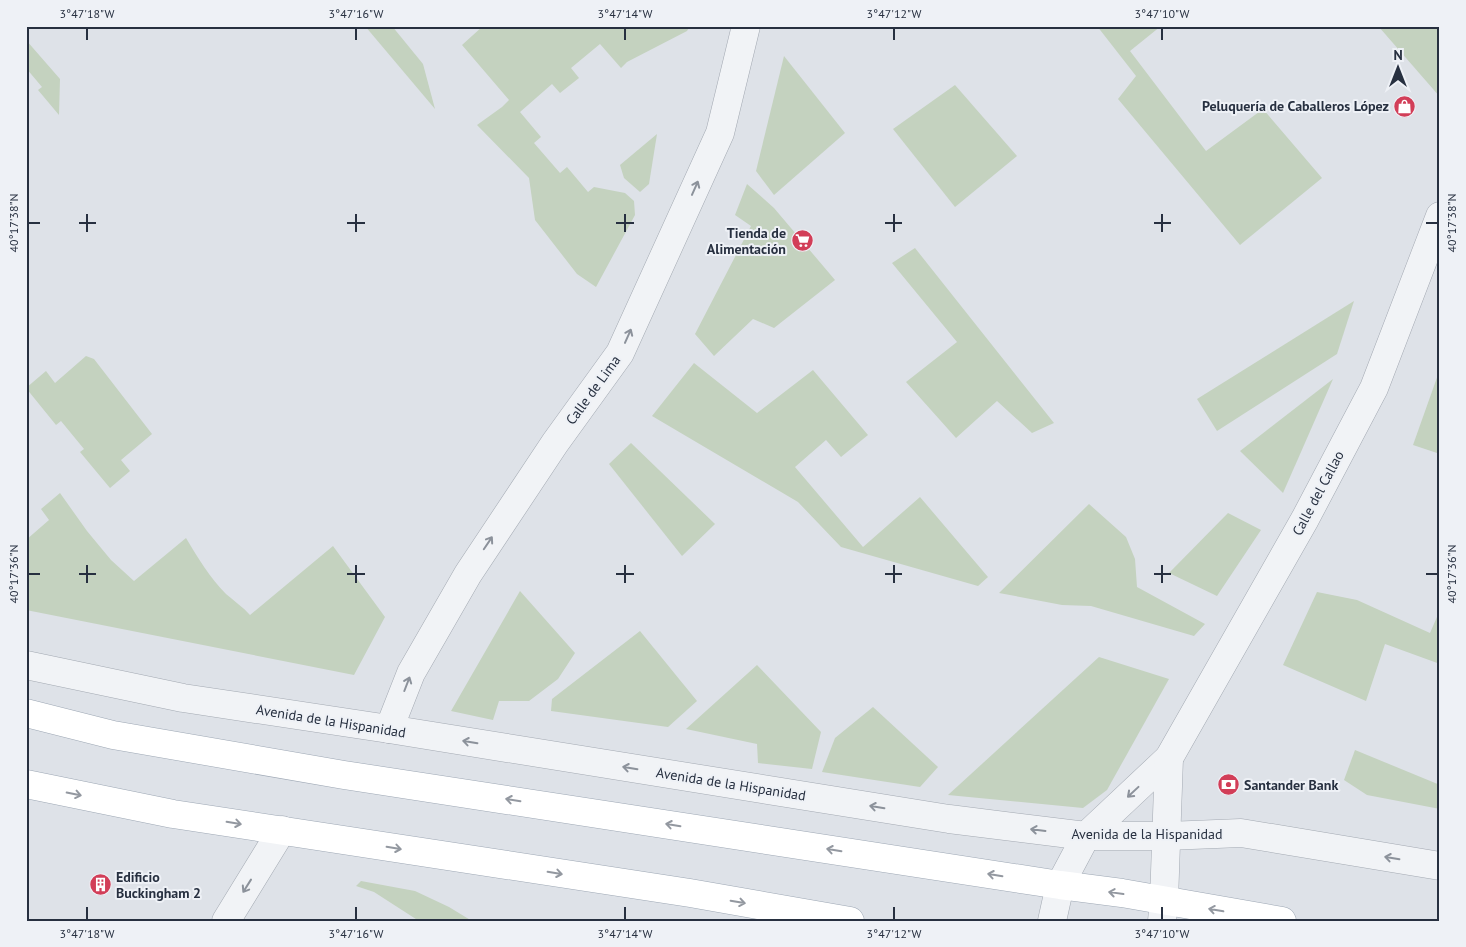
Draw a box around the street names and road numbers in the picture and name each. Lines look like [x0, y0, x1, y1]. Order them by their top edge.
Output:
street label: Calle de Lima [562, 352, 624, 428]
street label: Calle del Callao [1288, 447, 1348, 539]
street label: Avenida de la Hispanidad [255, 700, 407, 742]
street label: Avenida de la Hispanidad [655, 763, 807, 805]
street label: Avenida de la Hispanidad [1071, 825, 1223, 843]

